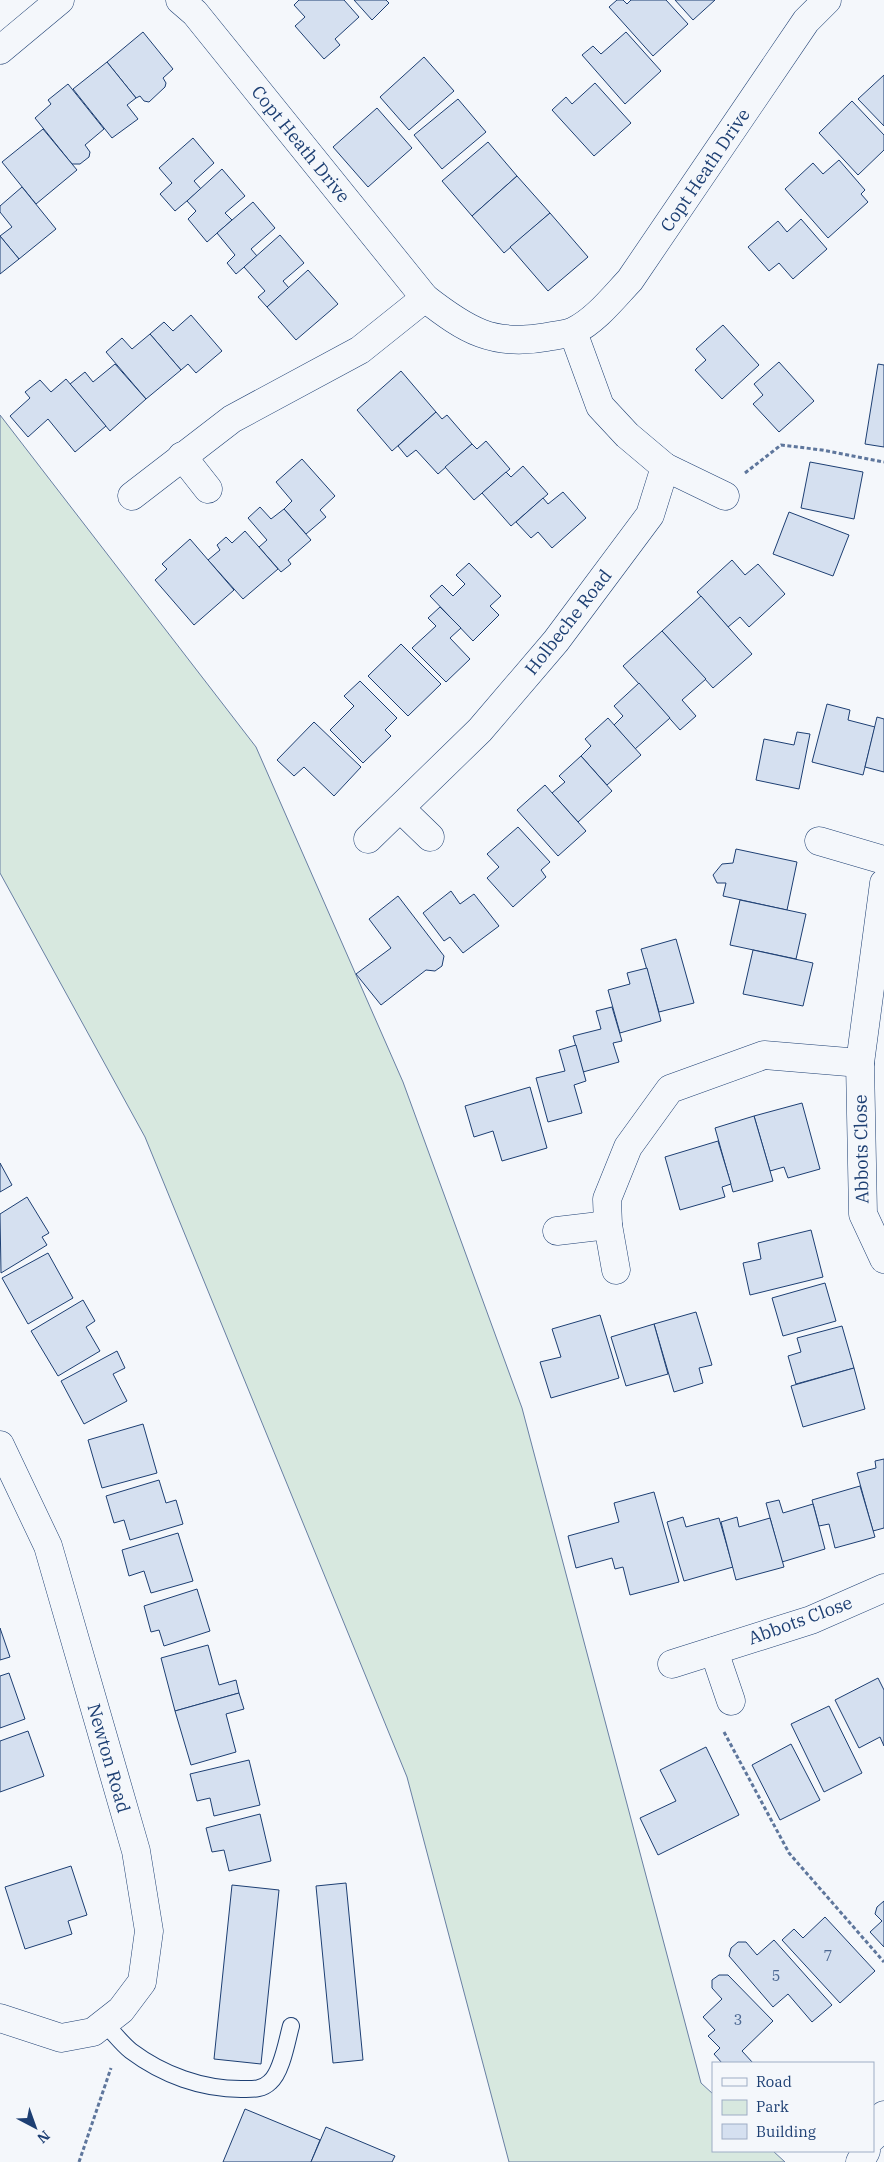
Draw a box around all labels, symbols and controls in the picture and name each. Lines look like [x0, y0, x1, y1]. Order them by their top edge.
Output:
street label: Copt Heath Drive [247, 81, 355, 207]
street label: Copt Heath Drive [655, 104, 755, 236]
street label: Holbeche Road [520, 565, 616, 679]
street label: Abbots Close [849, 1094, 873, 1204]
street label: Abbots Close [745, 1591, 855, 1649]
street label: Newton Road [82, 1701, 136, 1815]
house number: 7 [823, 1946, 833, 1965]
house number: 5 [771, 1966, 781, 1985]
house number: 3 [733, 2010, 743, 2029]
legend [712, 2062, 874, 2152]
text: Road [756, 2072, 792, 2091]
text: Park [756, 2097, 789, 2116]
north arrow [10, 2102, 60, 2152]
text: Building [756, 2122, 816, 2141]
text: N [33, 2126, 54, 2147]

